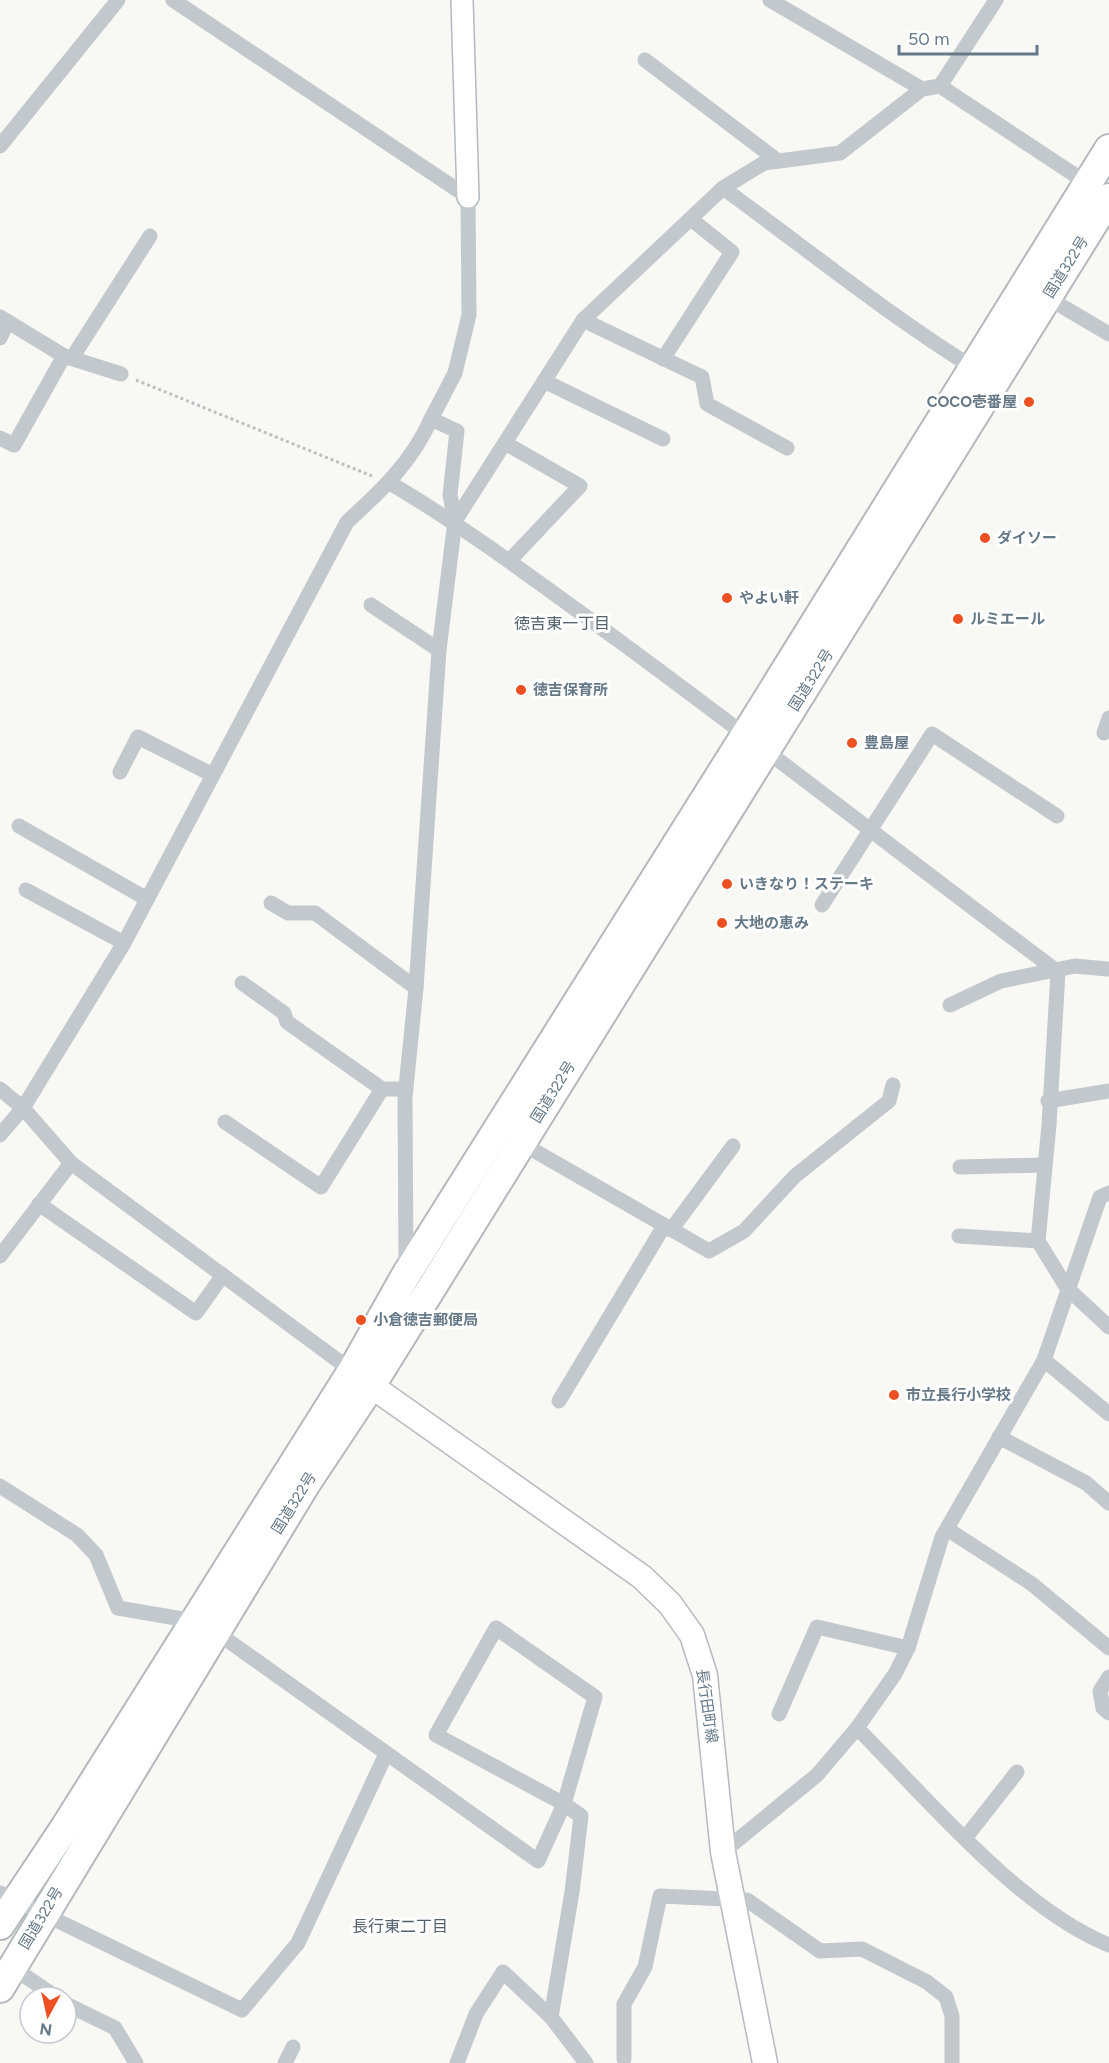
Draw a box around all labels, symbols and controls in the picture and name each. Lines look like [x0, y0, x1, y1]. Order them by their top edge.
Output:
scale bar [899, 18, 1037, 56]
text: 50 m [908, 28, 950, 50]
street label: 国道322号 [1040, 233, 1092, 301]
place label: COCO壱番屋 [927, 393, 1017, 411]
marker: COCO壱番屋 [1022, 395, 1036, 409]
place label: ダイソー [997, 529, 1057, 547]
marker: ダイソー [978, 531, 992, 545]
place label: やよい軒 [739, 589, 799, 607]
marker: やよい軒 [720, 591, 734, 605]
place label: ルミエール [970, 610, 1045, 628]
marker: ルミエール [951, 612, 965, 626]
district label: 徳吉東一丁目 [514, 614, 610, 633]
street label: 国道322号 [785, 646, 837, 714]
place label: 徳吉保育所 [533, 681, 608, 699]
marker: 徳吉保育所 [514, 683, 528, 697]
place label: 豊島屋 [864, 734, 909, 752]
marker: 豊島屋 [845, 736, 859, 750]
place label: いきなり！ステーキ [739, 875, 874, 893]
marker: いきなり！ステーキ [720, 877, 734, 891]
place label: 大地の恵み [734, 914, 809, 932]
marker: 大地の恵み [715, 916, 729, 930]
street label: 国道322号 [527, 1058, 579, 1126]
place label: 小倉徳吉郵便局 [373, 1311, 478, 1329]
marker: 小倉徳吉郵便局 [354, 1313, 368, 1327]
place label: 市立長行小学校 [906, 1386, 1011, 1404]
marker: 市立長行小学校 [887, 1388, 901, 1402]
street label: 国道322号 [268, 1469, 320, 1537]
street label: 長行田町線 [693, 1668, 721, 1744]
street label: 国道322号 [15, 1883, 67, 1953]
district label: 長行東二丁目 [352, 1917, 448, 1936]
north arrow [18, 1985, 78, 2045]
text: N [39, 2019, 53, 2040]

